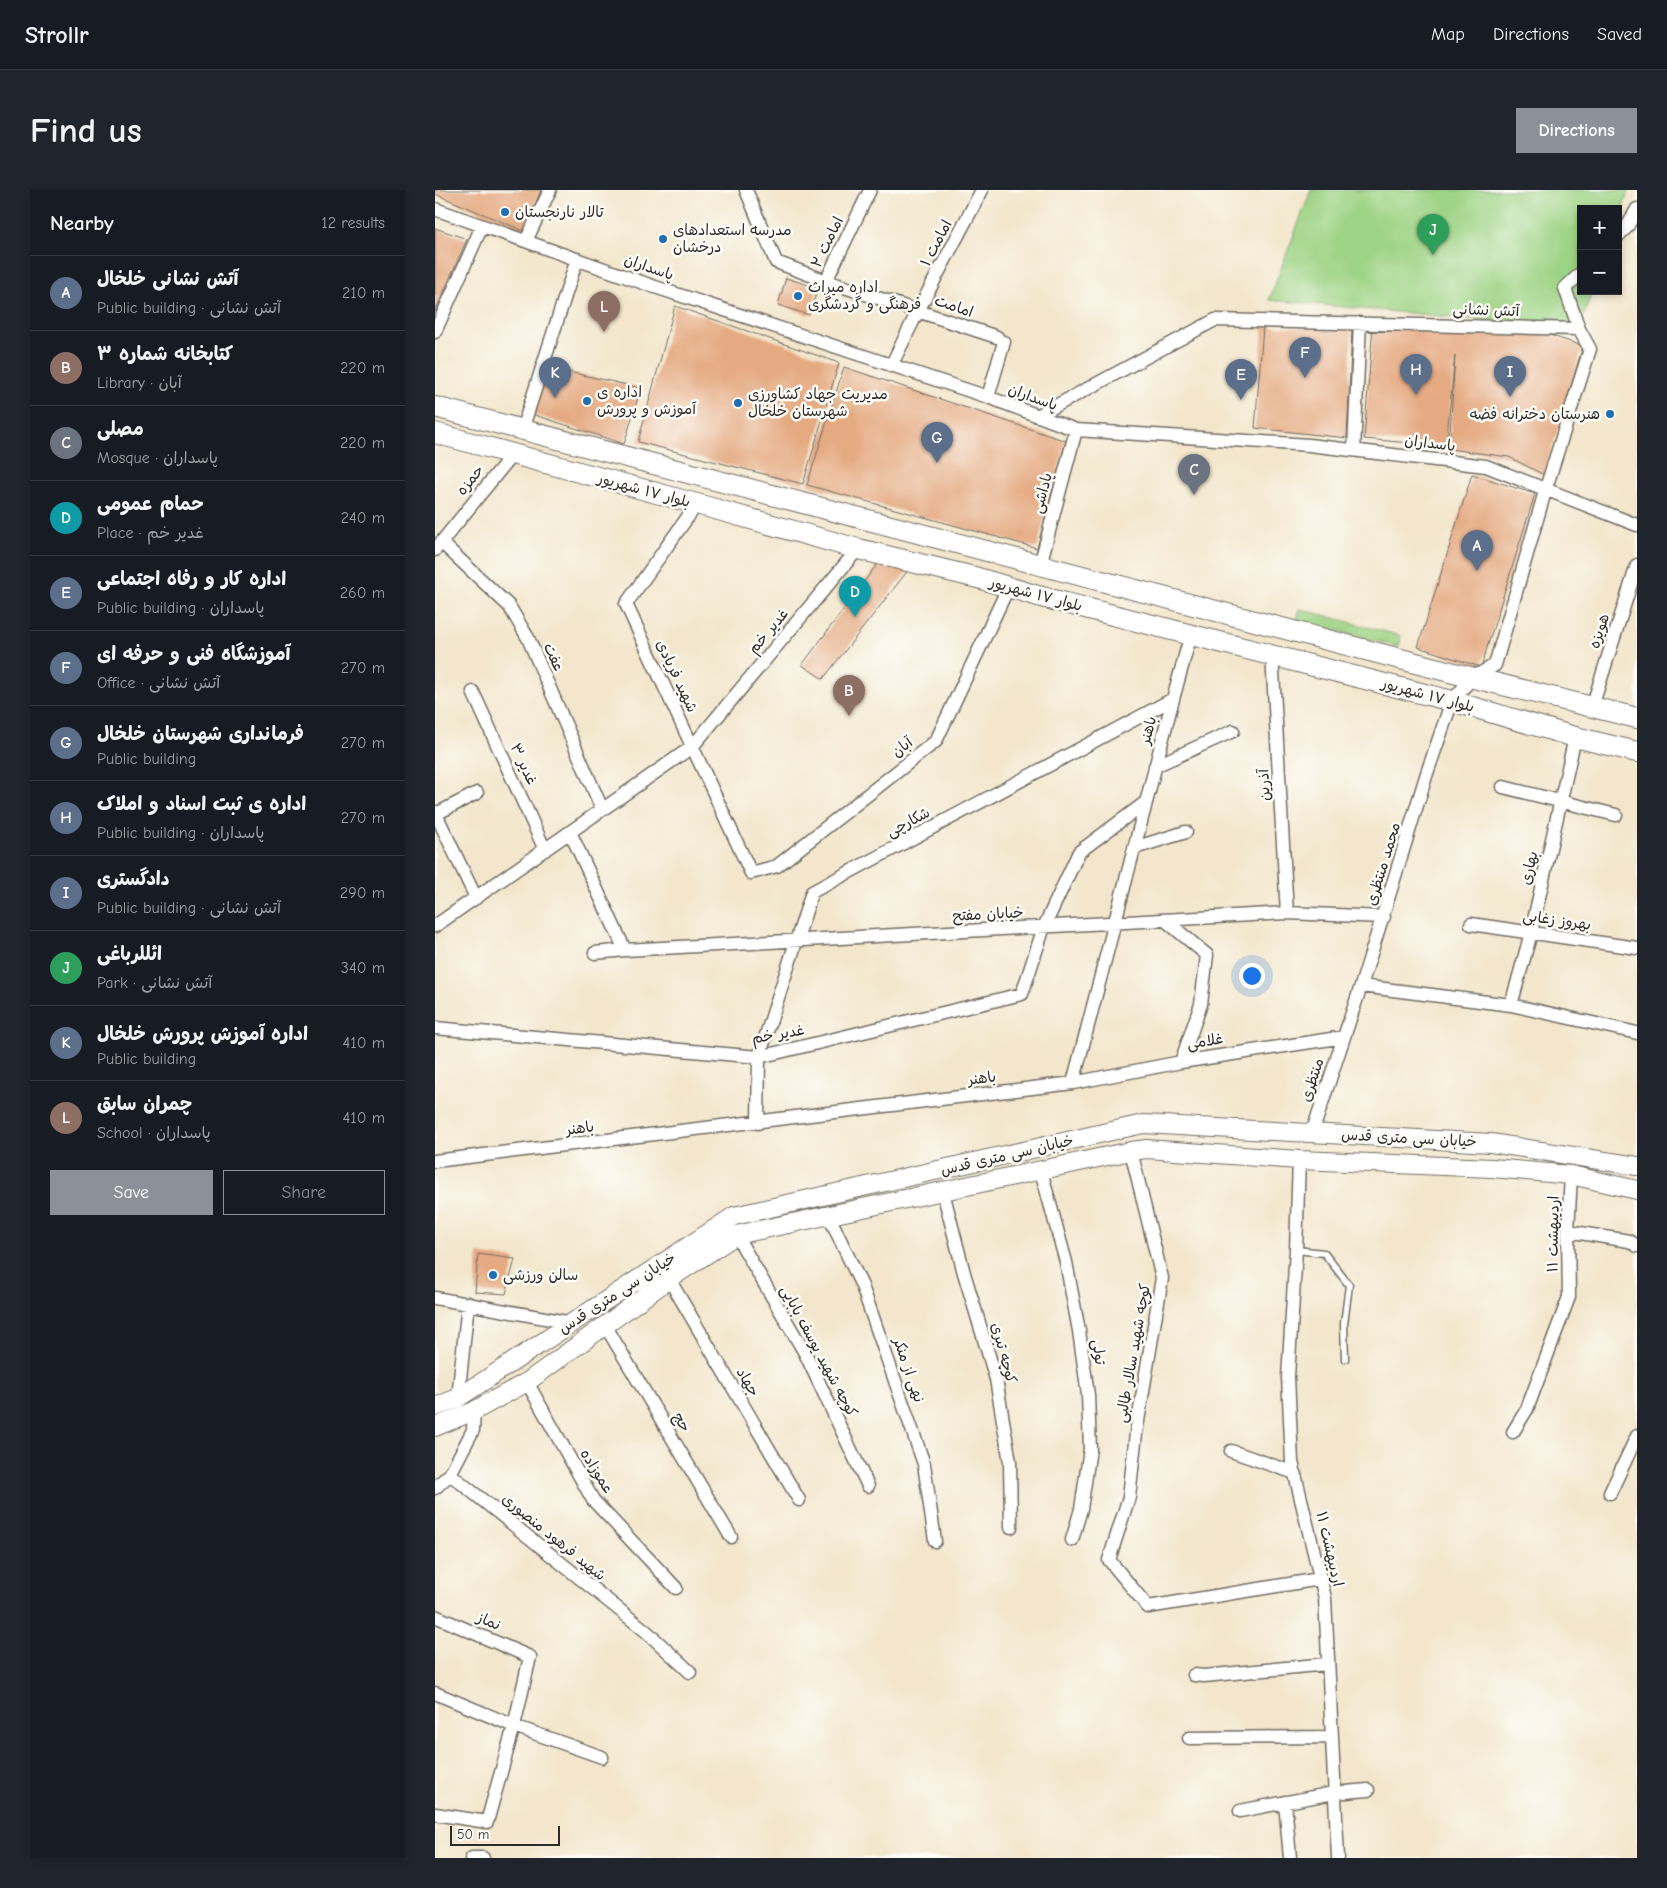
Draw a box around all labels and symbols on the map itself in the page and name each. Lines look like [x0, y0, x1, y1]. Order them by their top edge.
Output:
place label: تالار نارنجستان [515, 203, 604, 221]
marker: تالار نارنجستان [499, 206, 511, 218]
street label: امامت ۲ [807, 213, 847, 271]
pin: J [1417, 214, 1449, 255]
street label: امامت ۱ [916, 217, 956, 269]
place label: مدرسه استعدادهای درخشان [673, 221, 792, 256]
marker: مدرسه استعدادهای درخشان [657, 233, 669, 245]
street label: پاسداران [622, 250, 676, 285]
place label: اداره میراث فرهنگی و گردشگری [808, 278, 921, 314]
marker: اداره میراث فرهنگی و گردشگری [792, 290, 804, 302]
pin: L [588, 291, 620, 332]
street label: امامت [932, 291, 976, 321]
street label: آتش نشانی [1452, 300, 1521, 321]
pin: F [1289, 337, 1321, 378]
pin: H [1400, 354, 1432, 395]
pin: I [1494, 356, 1526, 397]
pin: K [539, 357, 571, 398]
pin: E [1225, 359, 1257, 400]
street label: پاسداران [1005, 380, 1060, 415]
place label: اداره ی آموزش و پرورش [597, 383, 697, 419]
place label: مدیریت جهاد کشاورزی شهرستان خلخال [748, 385, 888, 420]
marker: اداره ی آموزش و پرورش [581, 395, 593, 407]
marker: مدیریت جهاد کشاورزی شهرستان خلخال [732, 397, 744, 409]
place label: هنرستان دخترانه فضه [1470, 405, 1600, 423]
marker: هنرستان دخترانه فضه [1604, 408, 1616, 420]
pin: G [921, 422, 953, 463]
street label: پاسداران [1403, 431, 1457, 456]
pin: C [1178, 454, 1210, 495]
street label: حمزه [452, 461, 488, 499]
street label: بلوار ١٧ شهریور [595, 469, 692, 511]
street label: پاداشی [1028, 471, 1057, 516]
pin: A [1461, 530, 1493, 571]
street label: بلوار ١٧ شهریور [987, 573, 1084, 615]
pin: D [839, 576, 871, 617]
street label: غدیر خم [744, 605, 794, 659]
street label: هویزه [1585, 611, 1613, 651]
street label: شهید فریادی [652, 637, 702, 715]
street label: عفت [540, 640, 568, 674]
street label: بلوار ١٧ شهریور [1379, 674, 1476, 716]
pin: B [833, 675, 865, 716]
street label: باهنر [1135, 714, 1160, 748]
street label: آبان [888, 732, 917, 761]
street label: غدیر ۳ [507, 740, 541, 788]
street label: آذرین [1254, 767, 1274, 801]
street label: شکارچی [883, 803, 933, 842]
street label: محمد منتظری [1362, 820, 1404, 908]
street label: بهاری [1516, 849, 1542, 887]
street label: خیابان مفتح [952, 903, 1024, 926]
street label: بهروز زغابی [1522, 906, 1592, 935]
your location [1239, 963, 1265, 989]
street label: غدیر خم [750, 1021, 806, 1050]
street label: غلامی [1186, 1029, 1225, 1054]
street label: منتظری [1297, 1056, 1327, 1104]
street label: باهنر [965, 1067, 997, 1089]
street label: باهنر [563, 1117, 595, 1139]
street label: خیابان سی متری قدس [1341, 1125, 1477, 1152]
street label: خیابان سی متری قدس [939, 1131, 1075, 1180]
street label: ۱۱ اردیبهشت [1543, 1196, 1563, 1272]
street label: خیابان سی متری قدس [555, 1248, 679, 1338]
place label: سالن ورزشی [503, 1266, 578, 1285]
marker: سالن ورزشی [487, 1269, 499, 1281]
street label: کوچه شهید یوسف بابایی [776, 1282, 861, 1420]
street label: کوچه شهید سالار طالبی [1112, 1282, 1155, 1424]
street label: کوچه تبری [986, 1321, 1021, 1386]
street label: نهی از منکر [888, 1333, 928, 1405]
street label: تولی [1088, 1338, 1110, 1367]
street label: جهاد [733, 1364, 763, 1400]
street label: حج [668, 1409, 695, 1436]
street label: عموزاده [576, 1446, 618, 1496]
street label: شهید فرهود منصوری [498, 1490, 610, 1584]
street label: ۱۱ اردیبهشت [1313, 1510, 1347, 1588]
street label: نماز [474, 1608, 503, 1634]
scale bar [450, 1823, 560, 1846]

